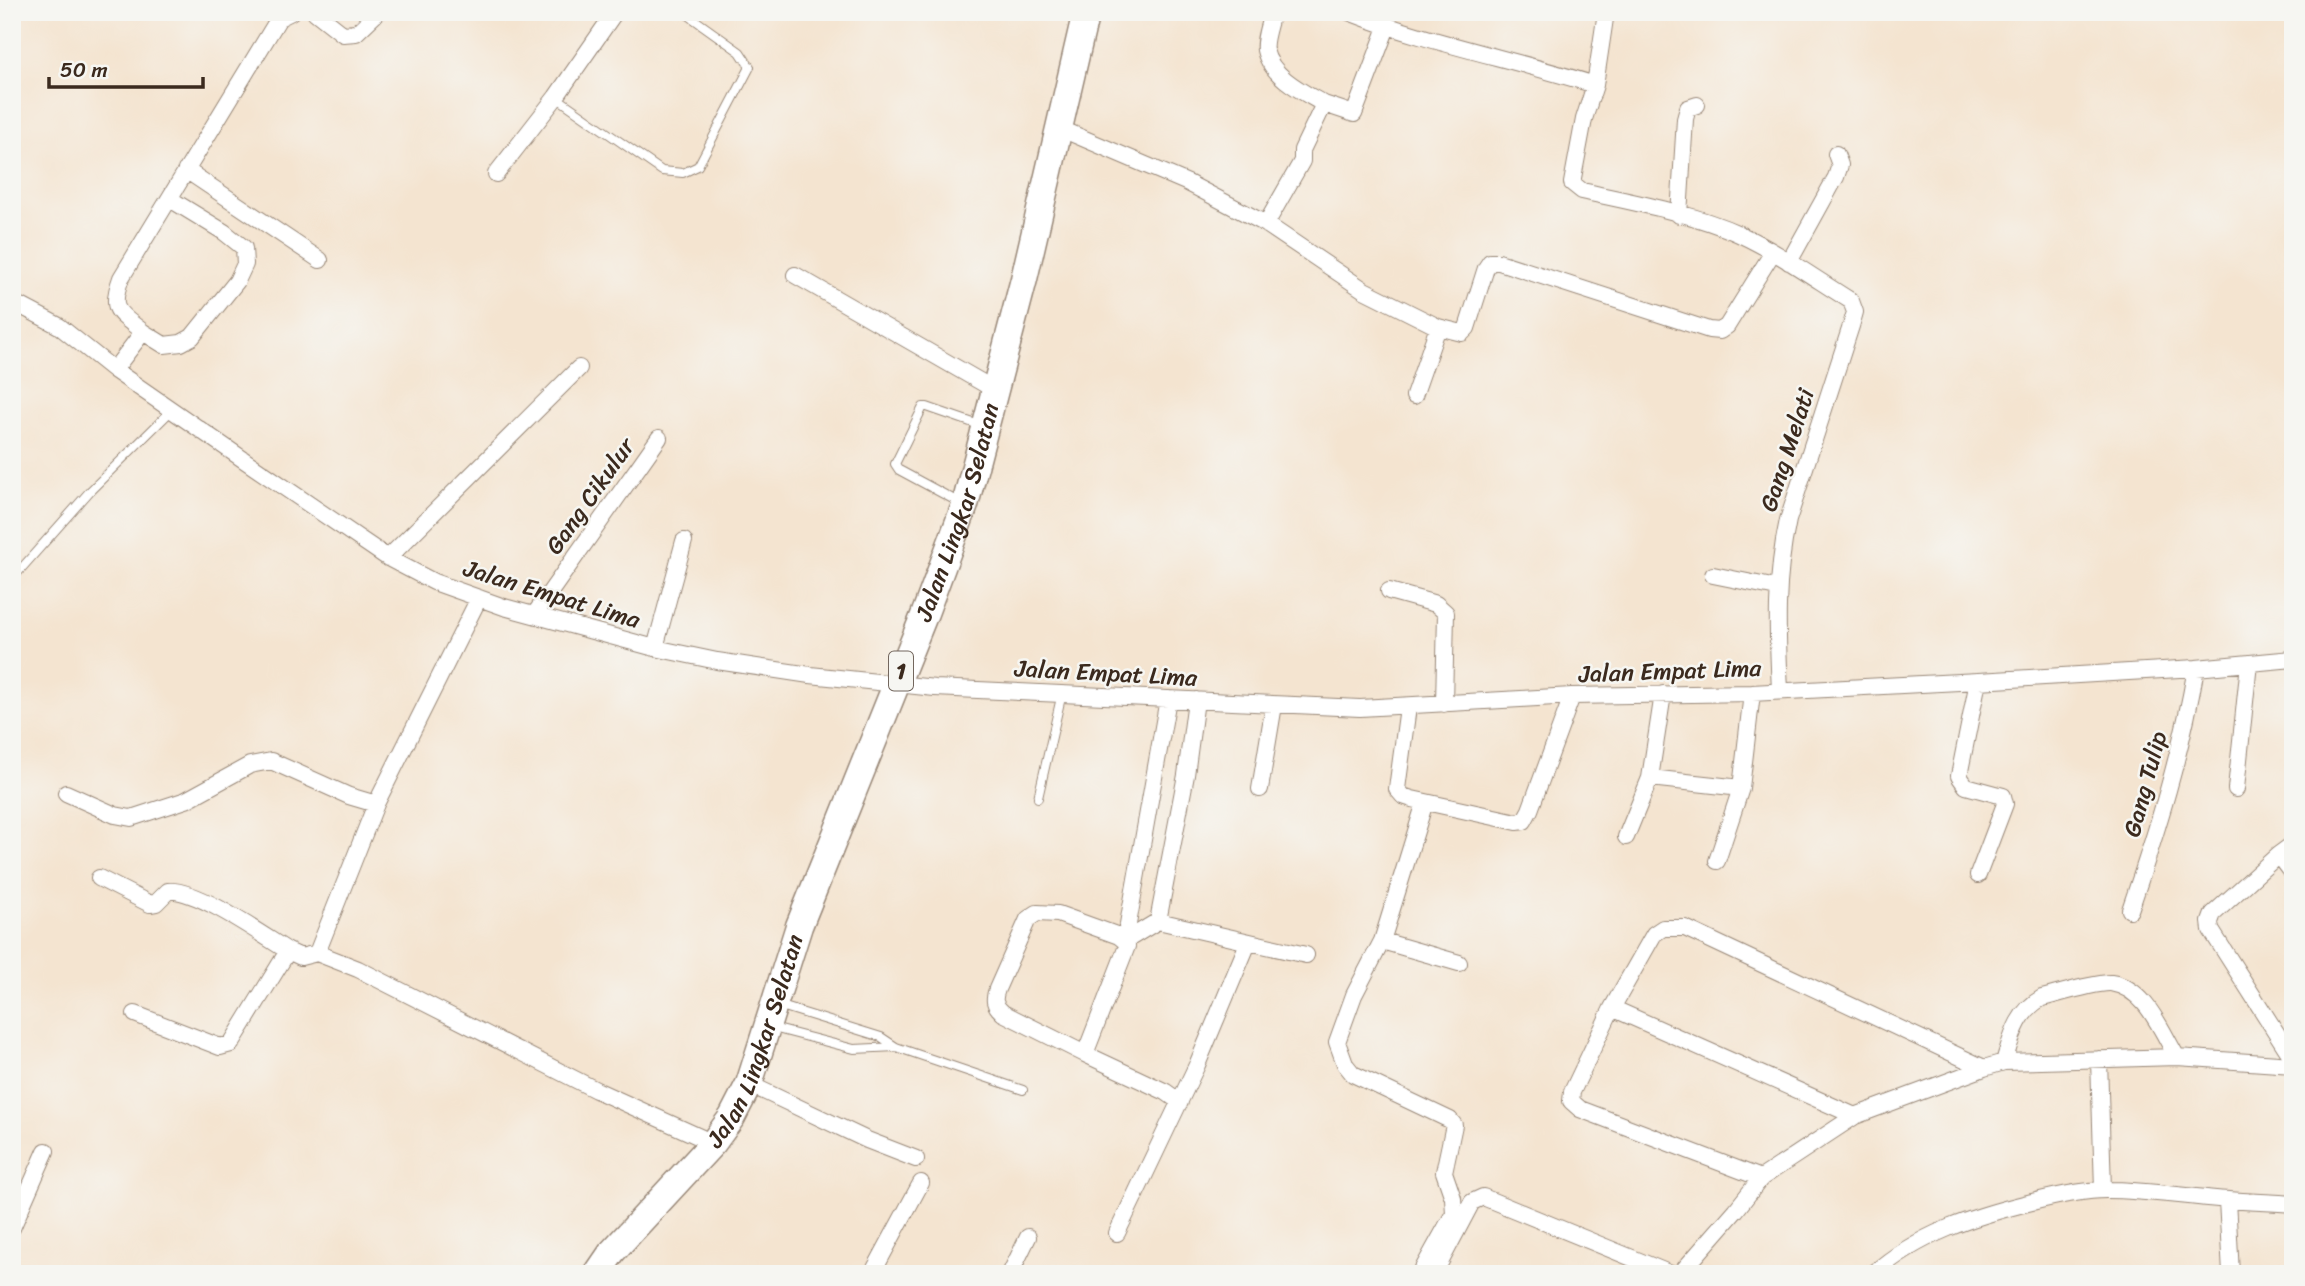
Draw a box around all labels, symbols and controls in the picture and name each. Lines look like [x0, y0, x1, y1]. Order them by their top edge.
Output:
scale bar [49, 46, 203, 90]
text: 50 m [60, 51, 108, 89]
street label: Gang Melati [1747, 382, 1827, 517]
street label: Jalan Lingkar Selatan [902, 398, 1012, 629]
street label: Gang Cikulur [534, 427, 647, 563]
street label: Jalan Empat Lima [458, 547, 646, 641]
street label: Jalan Empat Lima [1013, 647, 1199, 699]
street label: Jalan Empat Lima [1577, 647, 1763, 695]
road number: 1 [889, 652, 913, 691]
street label: Gang Tulip [2111, 726, 2179, 842]
street label: Jalan Lingkar Selatan [694, 929, 816, 1158]

